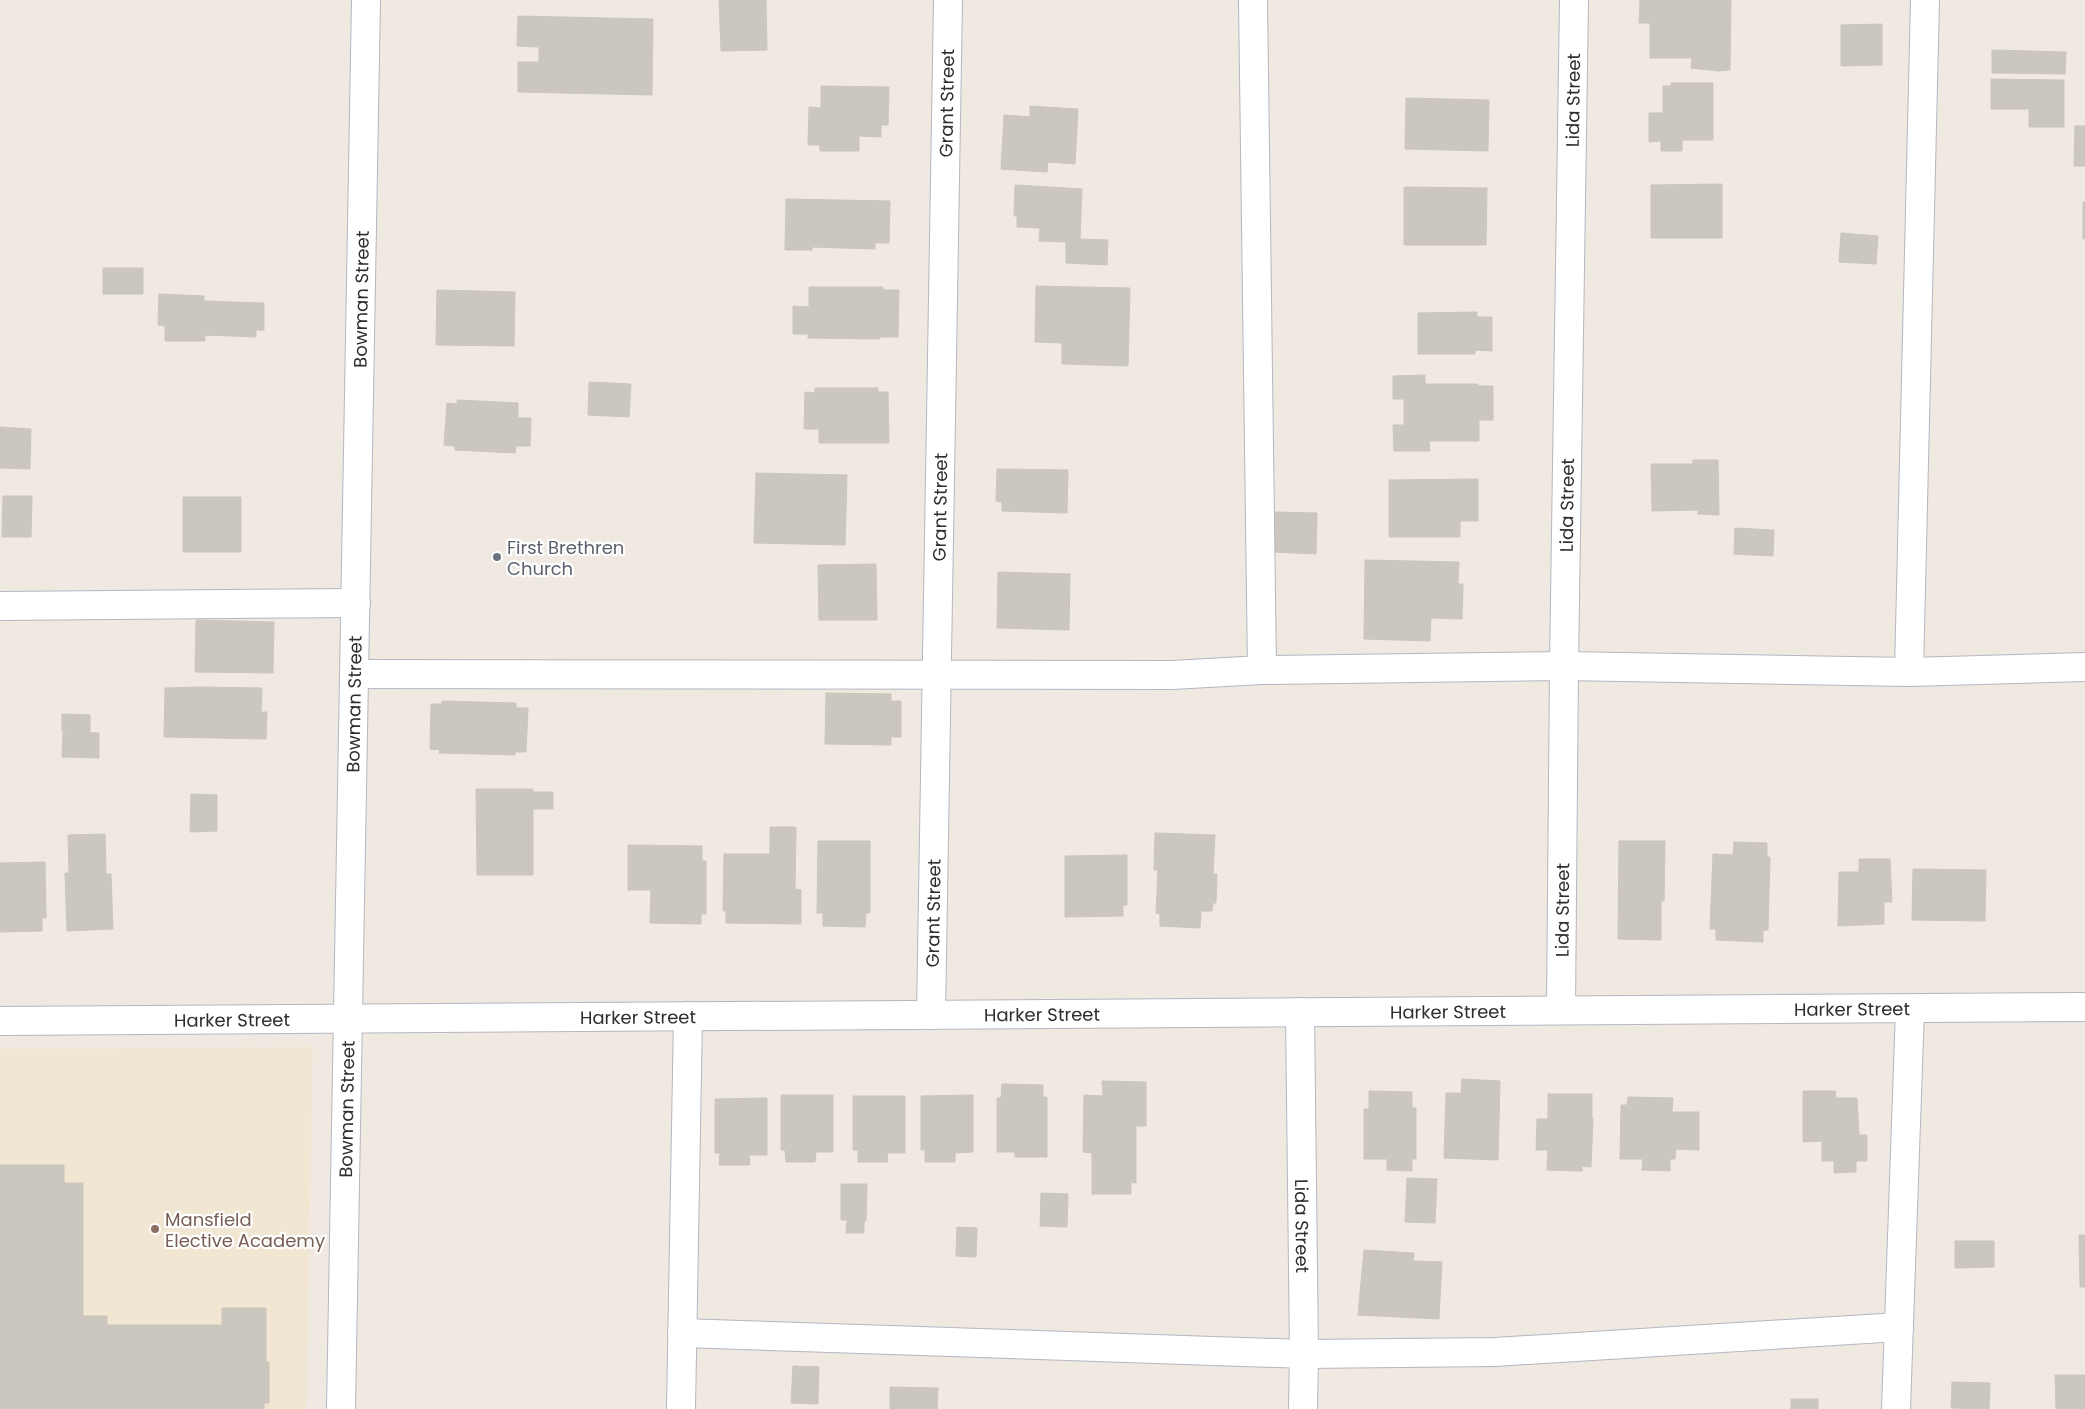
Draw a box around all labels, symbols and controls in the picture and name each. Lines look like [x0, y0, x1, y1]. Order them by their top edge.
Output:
street label: Grant Street [933, 49, 960, 158]
street label: Lida Street [1559, 53, 1586, 147]
street label: Bowman Street [347, 230, 374, 368]
street label: Grant Street [926, 453, 953, 562]
street label: Lida Street [1553, 458, 1580, 552]
place label: First Brethren Church [507, 535, 624, 581]
marker: First Brethren Church [491, 551, 503, 563]
street label: Bowman Street [340, 635, 367, 773]
street label: Grant Street [919, 859, 946, 968]
street label: Lida Street [1549, 863, 1575, 957]
street label: Harker Street [1794, 996, 1910, 1021]
street label: Harker Street [1390, 998, 1506, 1024]
street label: Harker Street [984, 1001, 1100, 1027]
street label: Harker Street [580, 1004, 696, 1030]
street label: Harker Street [174, 1007, 290, 1032]
street label: Bowman Street [333, 1040, 360, 1178]
street label: Lida Street [1289, 1179, 1316, 1273]
place label: Mansfield Elective Academy [165, 1207, 325, 1253]
marker: Mansfield Elective Academy [149, 1223, 161, 1235]

